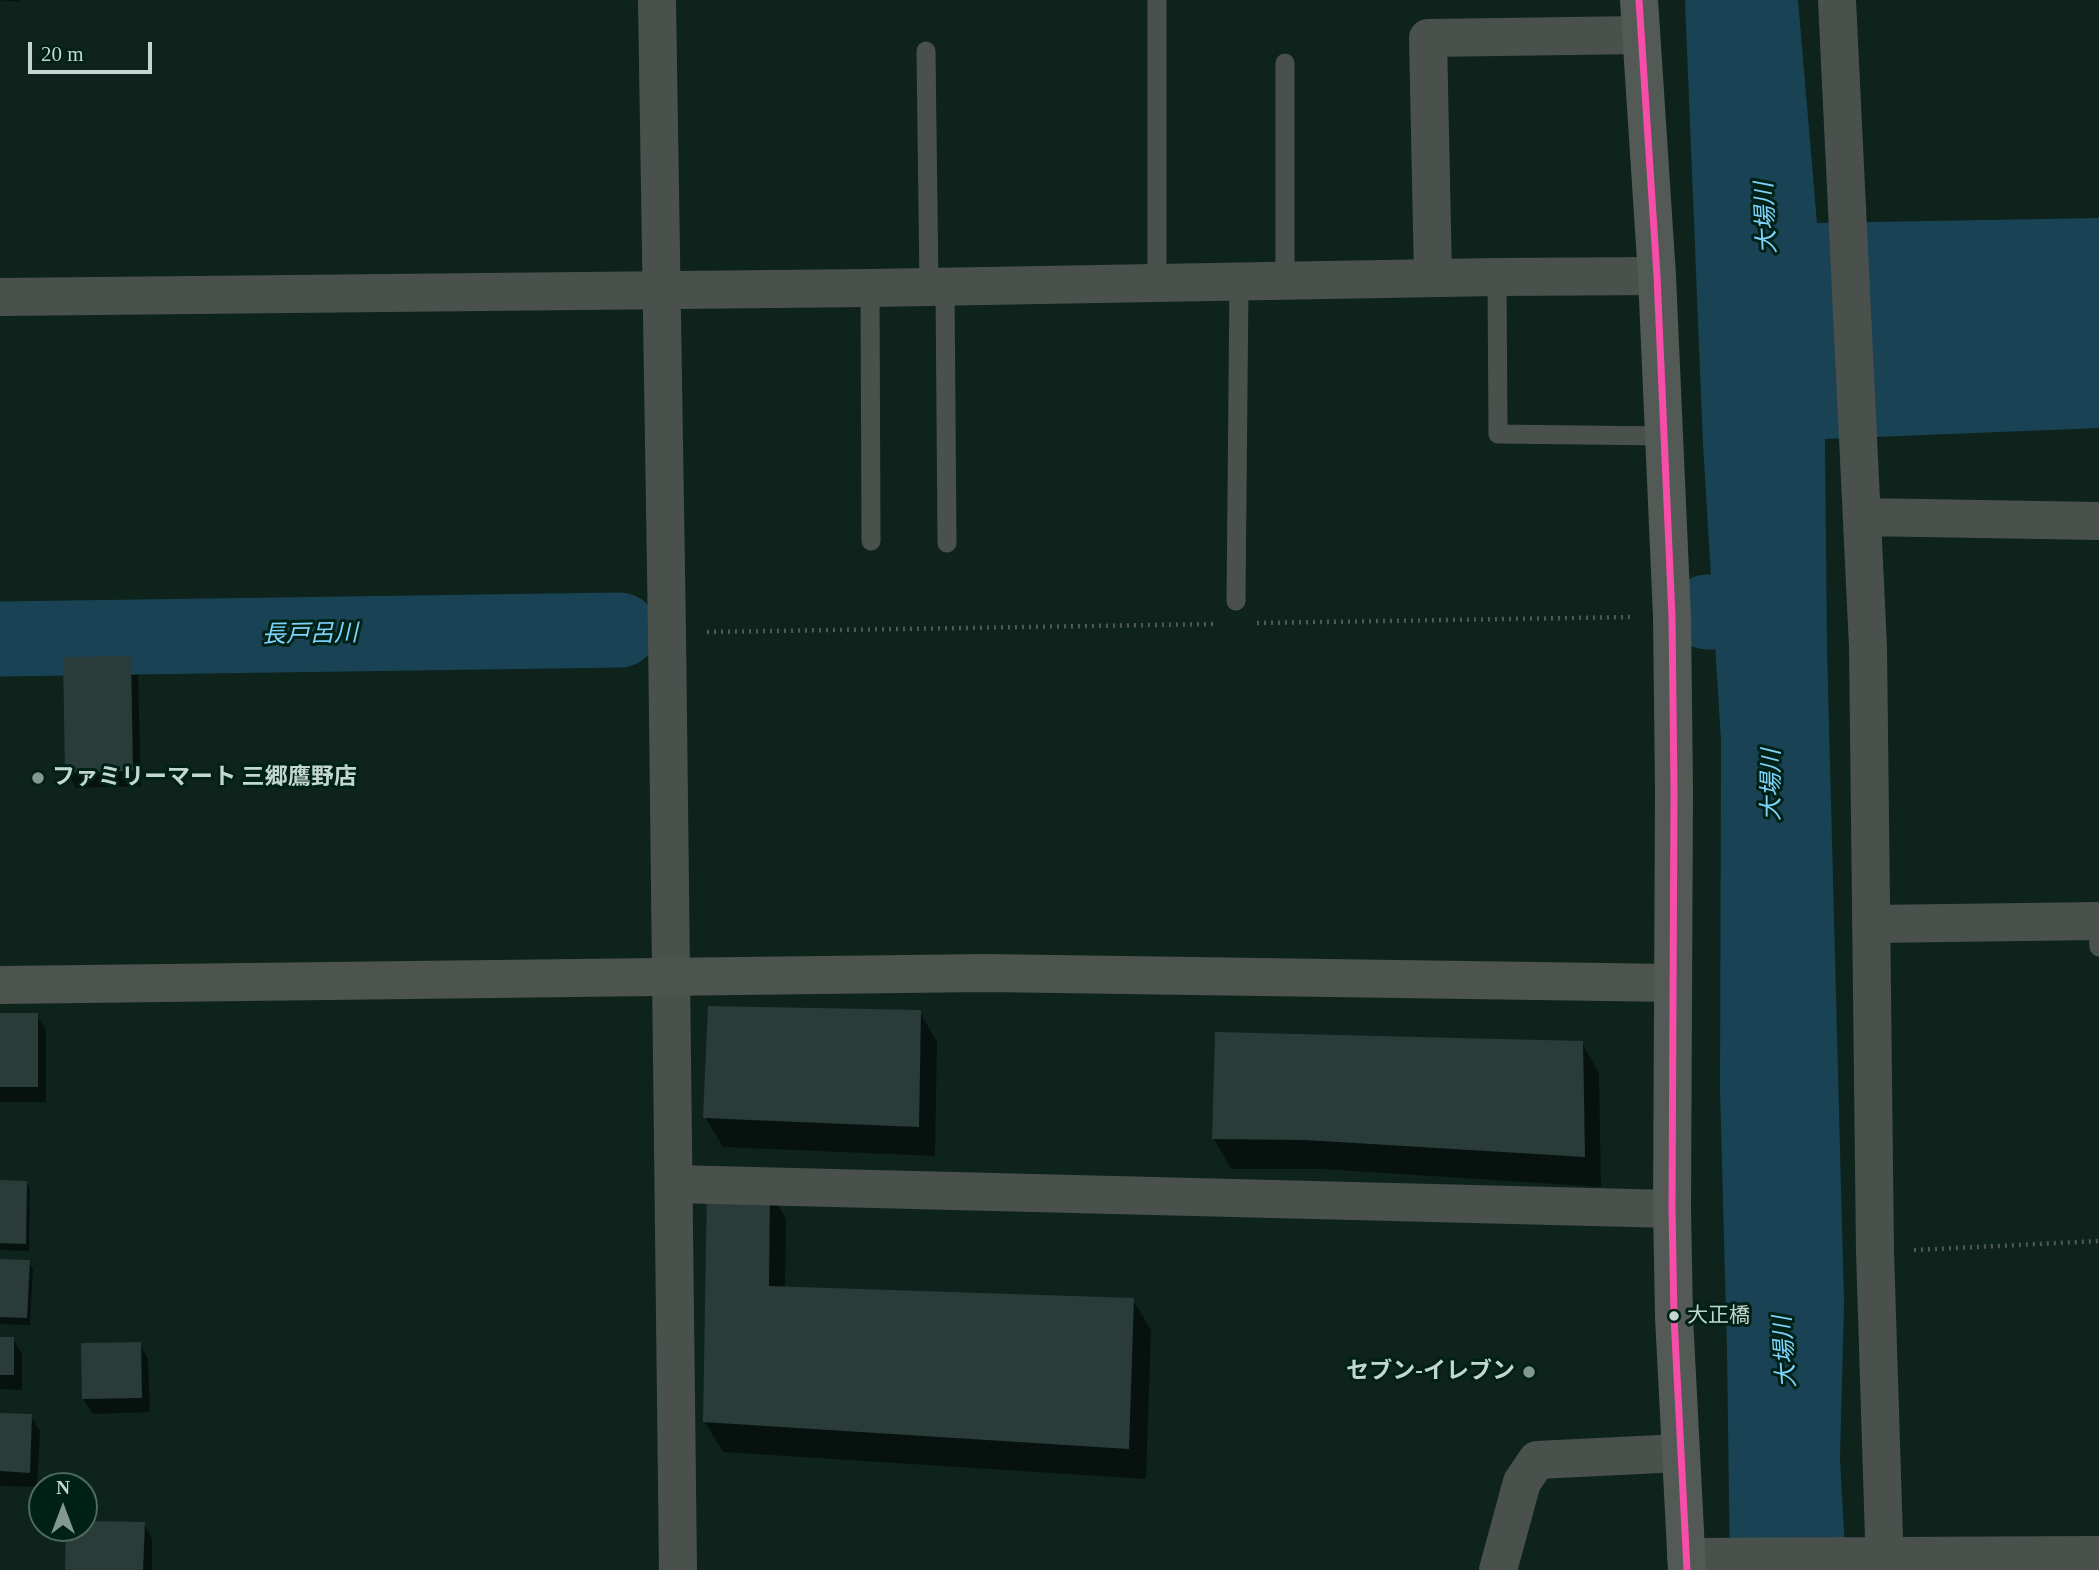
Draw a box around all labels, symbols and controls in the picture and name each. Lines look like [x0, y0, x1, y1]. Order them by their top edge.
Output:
scale bar [32, 28, 156, 72]
text: 20 m [41, 42, 84, 66]
water label: 大場川 [1751, 181, 1783, 255]
water label: 長戸呂川 [262, 620, 358, 650]
water label: 大場川 [1759, 749, 1787, 821]
place label: ファミリーマート 三郷鷹野店 [52, 764, 357, 792]
marker: ファミリーマート 三郷鷹野店 [30, 770, 46, 786]
place label: 大正橋 [1687, 1303, 1750, 1329]
marker: 大正橋 [1667, 1309, 1681, 1323]
water label: 大場川 [1769, 1315, 1803, 1389]
place label: セブン-イレブン [1346, 1358, 1515, 1386]
marker: セブン-イレブン [1521, 1364, 1537, 1380]
north arrow [28, 1472, 98, 1542]
text: N [56, 1477, 70, 1498]

